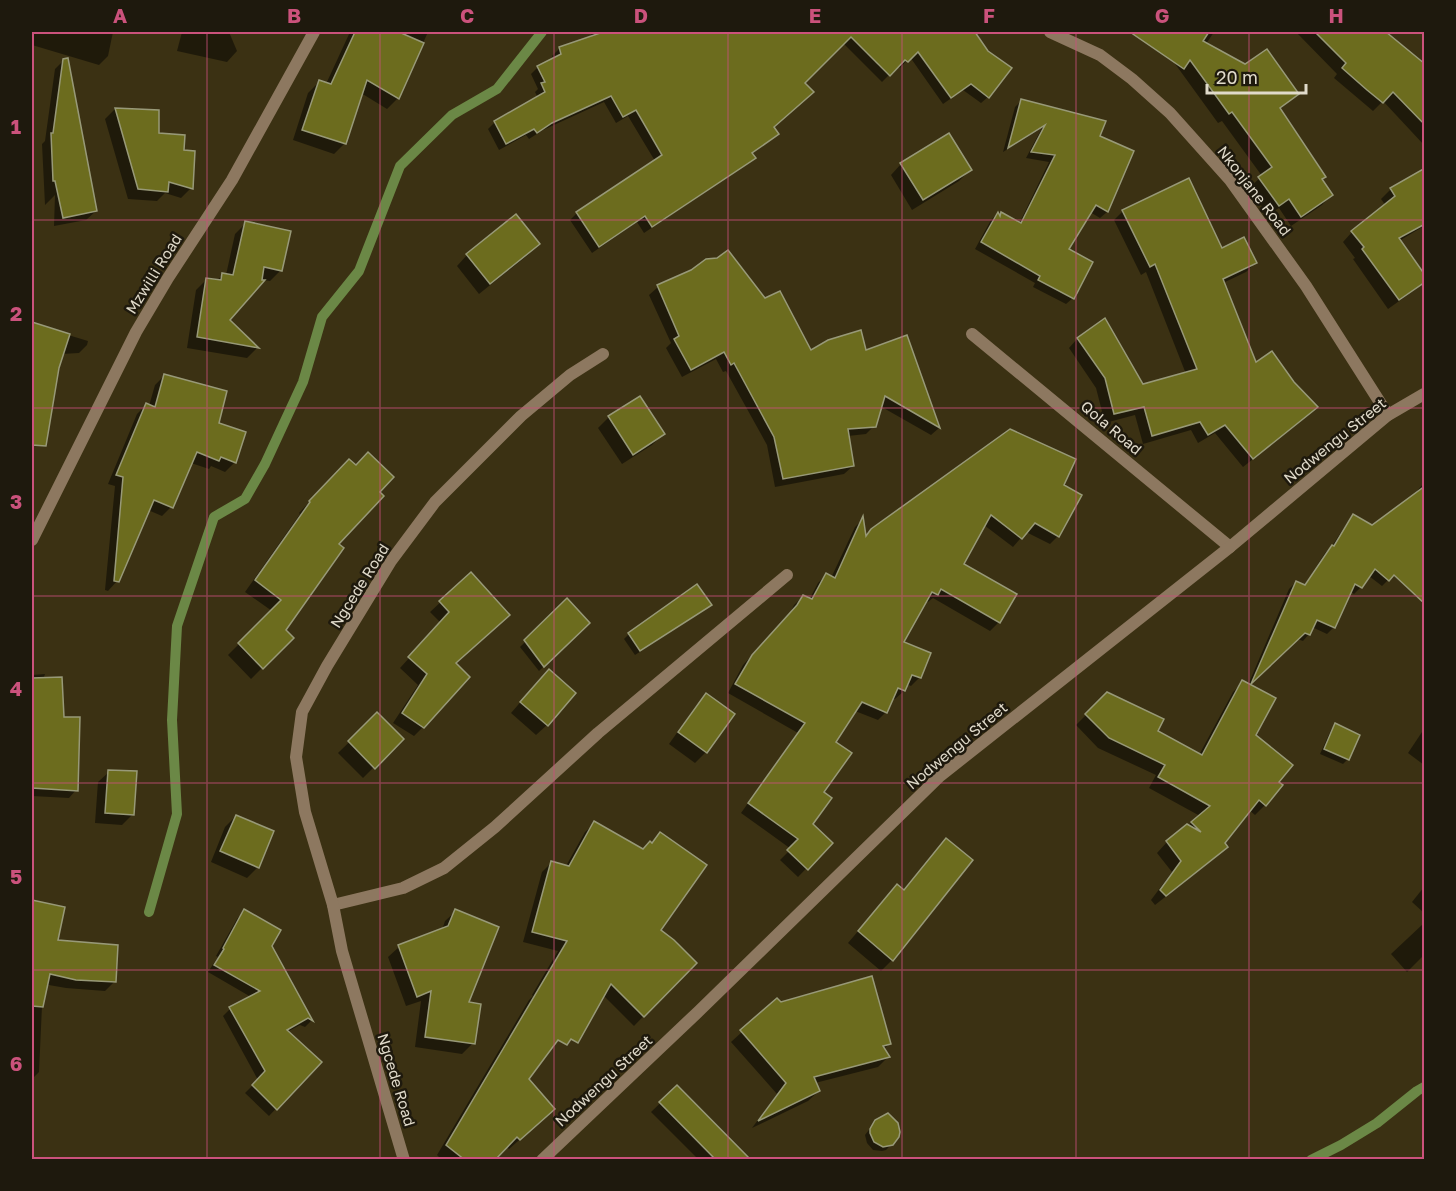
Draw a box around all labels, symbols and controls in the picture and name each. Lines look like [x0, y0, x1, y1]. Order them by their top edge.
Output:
text: A [113, 3, 127, 27]
text: B [287, 3, 301, 27]
text: C [460, 3, 474, 27]
text: D [634, 3, 648, 27]
text: E [809, 3, 821, 27]
text: F [983, 3, 995, 27]
text: G [1155, 3, 1169, 27]
text: H [1328, 3, 1344, 27]
scale bar [1207, 57, 1306, 95]
text: 20 m [1216, 66, 1258, 88]
text: 1 [11, 114, 21, 138]
street label: Nkonjane Road [1214, 142, 1295, 239]
street label: Mzwilli Road [121, 230, 185, 317]
text: 2 [10, 301, 22, 325]
street label: Nodwengu Street [1280, 394, 1389, 487]
street label: Qola Road [1078, 397, 1146, 458]
text: 3 [10, 489, 22, 513]
street label: Ngcede Road [326, 540, 392, 631]
text: 4 [10, 676, 22, 700]
street label: Nodwengu Street [902, 698, 1010, 793]
text: 5 [10, 864, 22, 888]
street label: Ngcede Road [374, 1031, 420, 1128]
street label: Nodwengu Street [551, 1031, 656, 1130]
text: 6 [10, 1051, 22, 1075]

